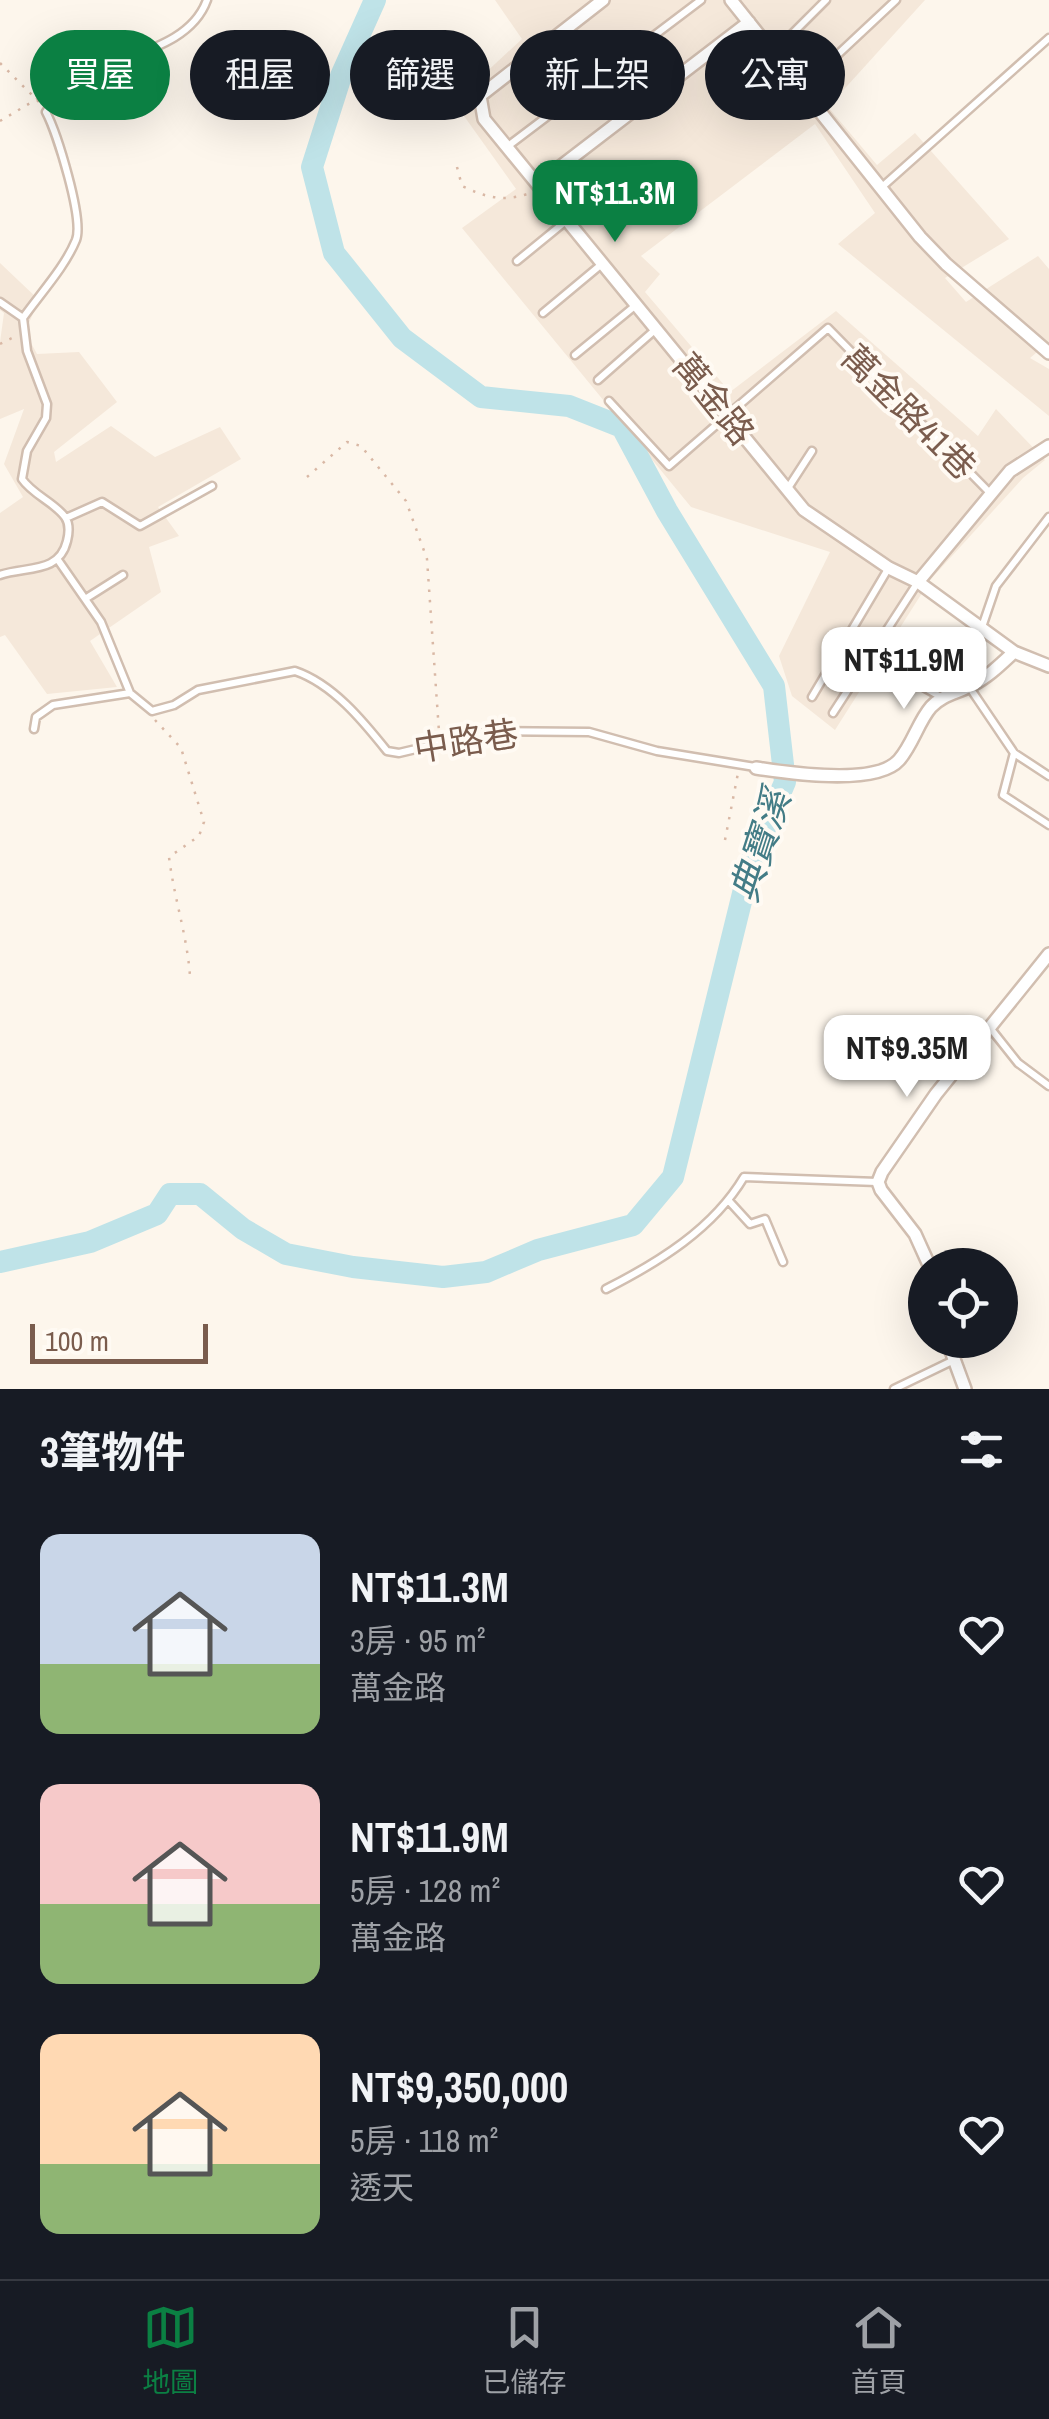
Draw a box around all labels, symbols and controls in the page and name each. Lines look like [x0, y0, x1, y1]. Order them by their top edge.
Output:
chip: 買屋 [30, 30, 170, 120]
chip: 租屋 [190, 30, 330, 120]
chip: 篩選 [350, 30, 490, 120]
chip: 新上架 [510, 30, 685, 120]
chip: 公寓 [705, 30, 845, 120]
pin: NT$11.3M [512, 160, 718, 245]
text: NT$11.3M [554, 171, 676, 214]
street label: 萬金路41巷 [832, 335, 986, 489]
street label: 萬金路 [663, 343, 765, 455]
pin: NT$11.9M [801, 627, 1007, 712]
text: NT$11.9M [843, 638, 965, 681]
street label: 中路巷 [410, 710, 522, 772]
water label: 典寶溪 [718, 779, 803, 908]
pin: NT$9.35M [804, 1015, 1010, 1100]
text: NT$9.35M [846, 1026, 968, 1069]
map controls [908, 1248, 1018, 1358]
button: locate [908, 1248, 1018, 1358]
scale bar [30, 1319, 208, 1364]
text: 100 m [45, 1322, 109, 1360]
icon: filters [954, 1422, 1009, 1477]
text: 3筆物件 [40, 1424, 185, 1480]
text: NT$11.3M [350, 1559, 509, 1615]
icon: home [120, 1574, 240, 1694]
icon: heart [954, 1607, 1009, 1662]
text: 3房 · 95 m² [350, 1619, 486, 1662]
text: 萬金路 [350, 1666, 446, 1709]
text: NT$11.9M [350, 1809, 509, 1865]
icon: home [120, 1824, 240, 1944]
icon: heart [954, 1857, 1009, 1912]
text: 5房 · 128 m² [350, 1869, 500, 1912]
text: 萬金路 [350, 1916, 446, 1959]
text: NT$9,350,000 [350, 2059, 568, 2115]
icon: home [120, 2074, 240, 2194]
icon: heart [954, 2107, 1009, 2162]
text: 5房 · 118 m² [350, 2119, 498, 2162]
text: 透天 [350, 2166, 414, 2209]
tab: 地圖 [142, 2300, 198, 2401]
tab: 已儲存 [482, 2300, 567, 2401]
tab: 首頁 [851, 2300, 907, 2401]

